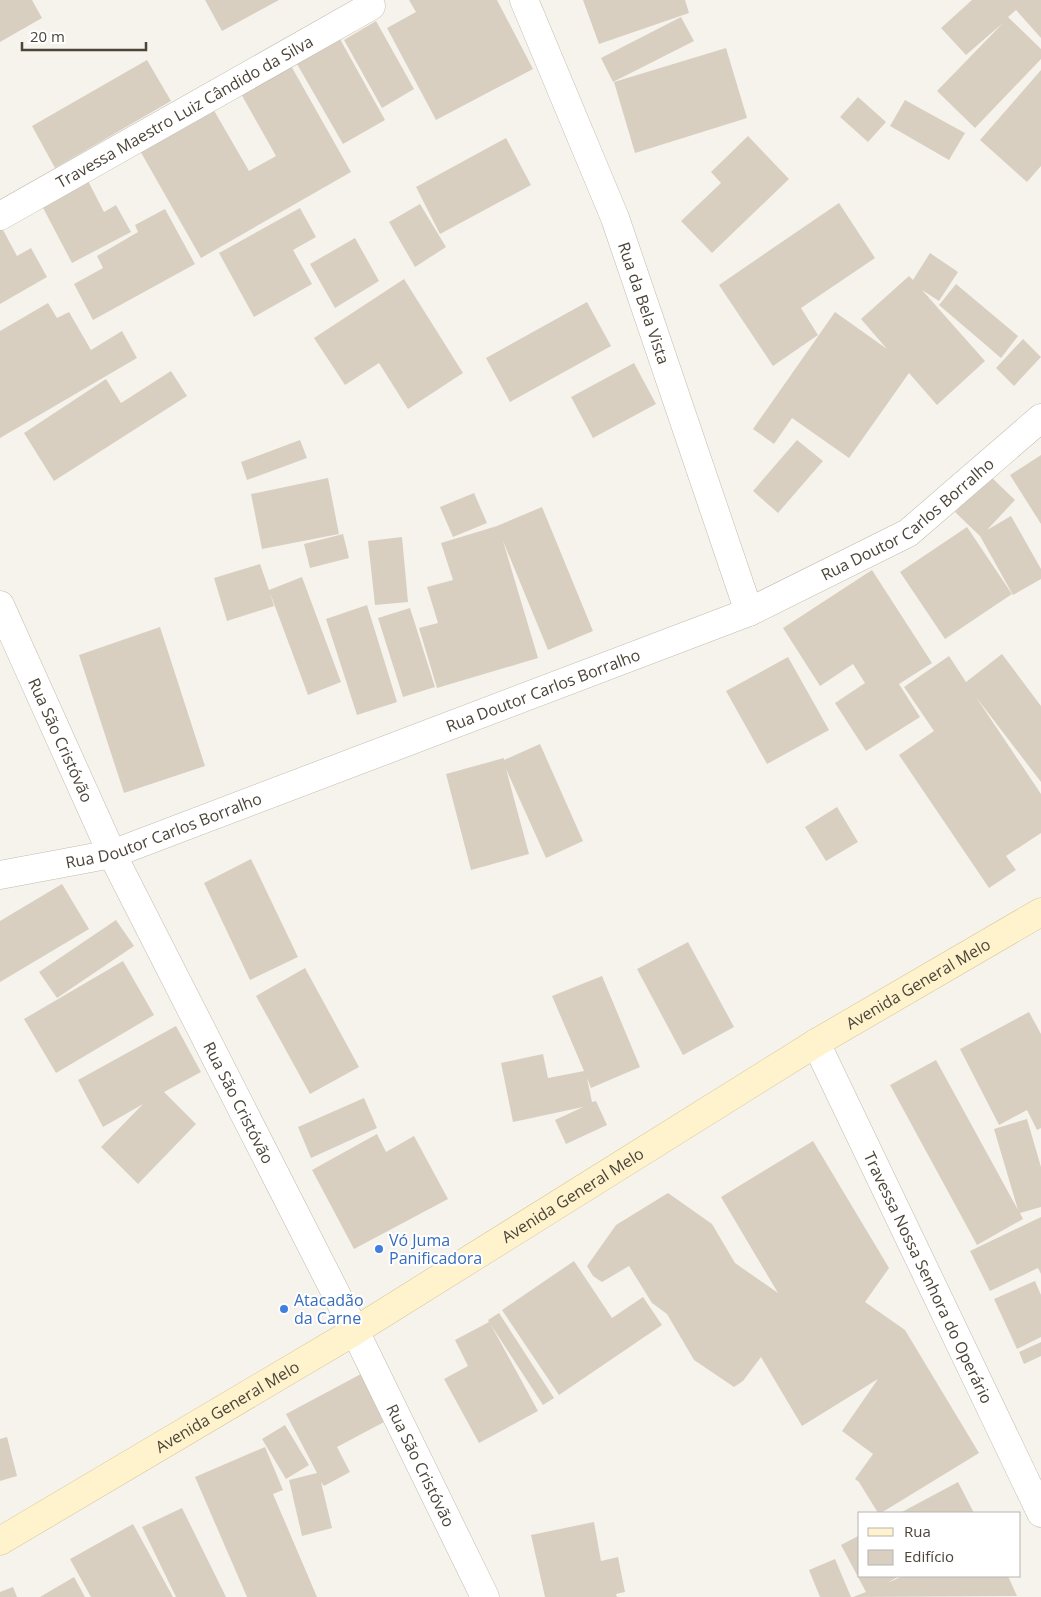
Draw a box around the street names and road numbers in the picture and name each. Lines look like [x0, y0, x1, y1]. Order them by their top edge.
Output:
street label: Travessa Maestro Luiz Cândido da Silva [52, 30, 317, 193]
street label: Rua da Bela Vista [613, 239, 675, 367]
street label: Rua Doutor Carlos Borralho [817, 453, 999, 586]
street label: Rua Doutor Carlos Borralho [443, 643, 643, 737]
street label: Rua São Cristóvão [23, 674, 98, 806]
street label: Rua Doutor Carlos Borralho [64, 787, 265, 873]
street label: Avenida General Melo [842, 933, 994, 1034]
street label: Rua São Cristóvão [198, 1038, 279, 1167]
street label: Avenida General Melo [497, 1142, 648, 1248]
street label: Travessa Nossa Senhora do Operário [859, 1148, 998, 1407]
street label: Avenida General Melo [151, 1355, 303, 1458]
street label: Rua São Cristóvão [381, 1400, 460, 1531]

